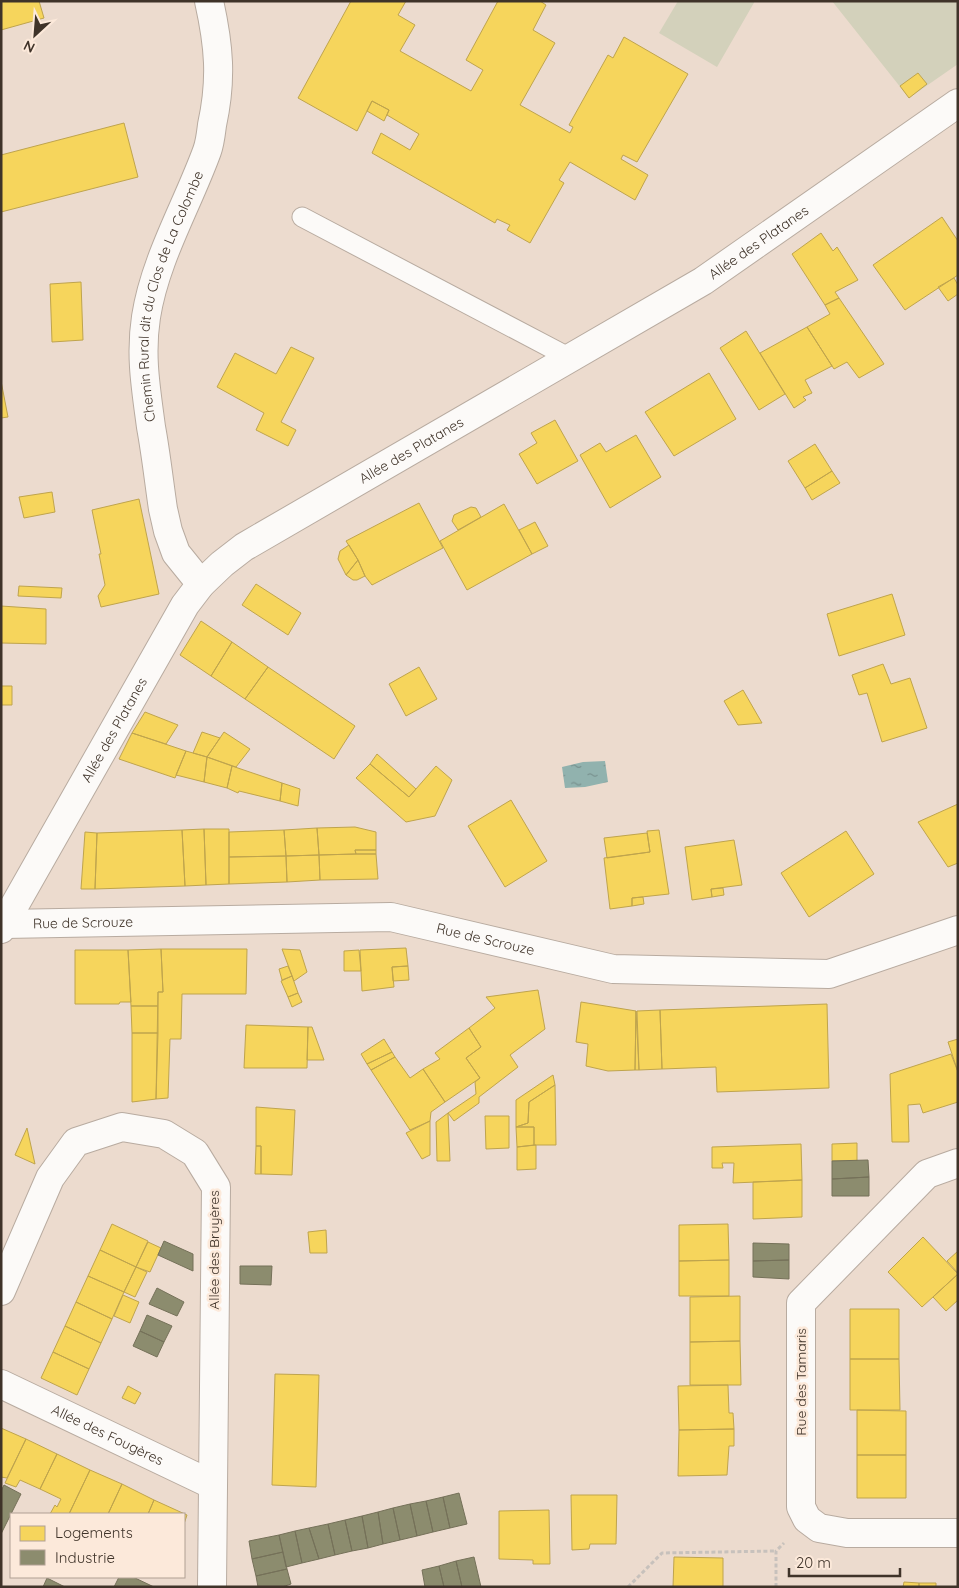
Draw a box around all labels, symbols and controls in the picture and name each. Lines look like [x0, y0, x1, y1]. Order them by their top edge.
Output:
north arrow [10, 10, 60, 60]
text: N [21, 36, 38, 57]
street label: Chemin Rural dit du Clos de La Colombe [134, 168, 207, 423]
street label: Allée des Platanes [705, 201, 812, 283]
street label: Allée des Platanes [356, 413, 467, 487]
street label: Allée des Platanes [77, 674, 151, 786]
street label: Rue de Scrouze [33, 913, 133, 932]
street label: Rue de Scrouze [434, 919, 536, 959]
street label: Allée des Bruyères [205, 1190, 223, 1310]
street label: Rue des Tamaris [792, 1328, 810, 1436]
street label: Allée des Fougères [49, 1400, 166, 1469]
legend [10, 1513, 185, 1578]
text: Logements [55, 1523, 133, 1542]
scale bar [789, 1546, 900, 1578]
text: Industrie [55, 1548, 115, 1567]
text: 20 m [796, 1553, 831, 1572]

